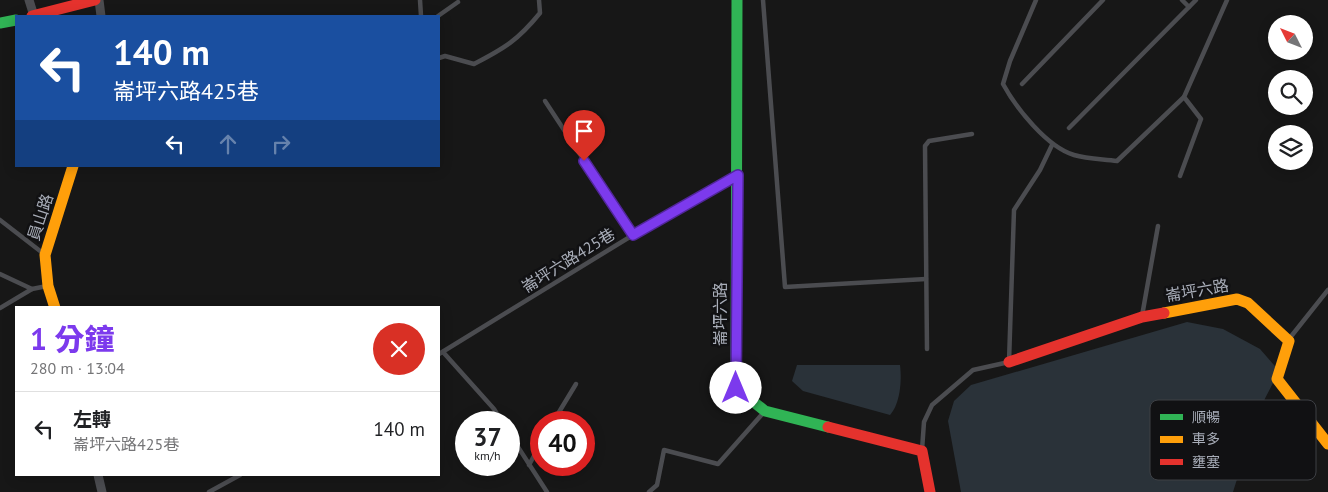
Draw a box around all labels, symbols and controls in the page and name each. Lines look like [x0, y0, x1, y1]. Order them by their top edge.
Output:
north arrow [1268, 15, 1312, 60]
map controls [1268, 15, 1313, 170]
text: 140 m [113, 29, 210, 75]
icon: left [30, 35, 95, 100]
button: search [1268, 70, 1313, 115]
text: 崙坪六路425巷 [113, 77, 259, 105]
pin [563, 110, 605, 161]
icon: arrive [570, 117, 598, 145]
button: layers [1268, 125, 1313, 170]
icon: left [161, 130, 189, 158]
icon: ahead [214, 130, 242, 158]
icon: right [267, 130, 295, 158]
street label: 員山路 [23, 191, 57, 243]
street label: 崙坪六路425巷 [518, 223, 618, 297]
street label: 崙坪六路 [1164, 275, 1230, 305]
street label: 崙坪六路 [710, 282, 730, 346]
text: 1 分鐘 [30, 319, 115, 358]
button: close [373, 323, 425, 375]
text: 280 m · 13:04 [30, 358, 125, 378]
position arrow [709, 361, 761, 413]
legend [1150, 400, 1316, 480]
text: 左轉 [73, 407, 111, 431]
text: 順暢 [1192, 408, 1220, 426]
speed limit sign: 40 [530, 411, 595, 476]
icon: left [30, 415, 58, 443]
text: 140 m [373, 417, 425, 441]
text: 37 [473, 421, 502, 453]
text: 車多 [1192, 430, 1220, 448]
text: 崙坪六路425巷 [73, 434, 179, 454]
text: km/h [474, 448, 501, 463]
text: 壅塞 [1192, 453, 1220, 471]

